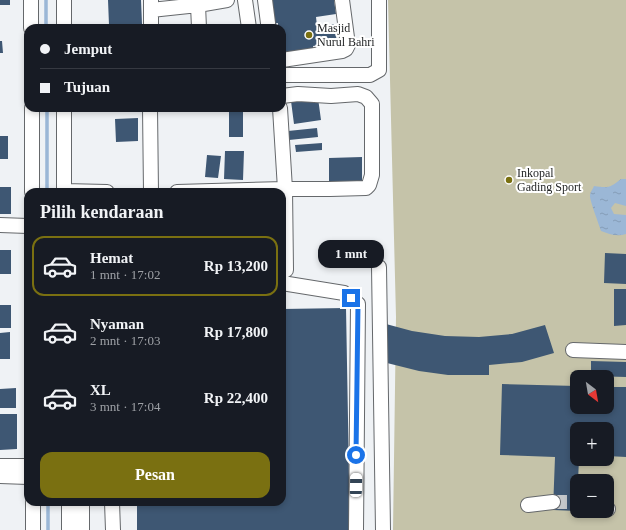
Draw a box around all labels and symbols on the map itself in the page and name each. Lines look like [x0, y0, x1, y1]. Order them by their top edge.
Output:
place label: Masjid Nurul Bahri [317, 21, 375, 49]
marker: Masjid Nurul Bahri [304, 30, 314, 40]
place label: Inkopal Gading Sport [517, 166, 582, 194]
marker: Inkopal Gading Sport [504, 175, 514, 185]
callout: 1 mnt [318, 240, 384, 268]
route end [342, 289, 360, 307]
north arrow [570, 370, 614, 414]
route start [347, 446, 365, 464]
car [350, 473, 362, 497]

